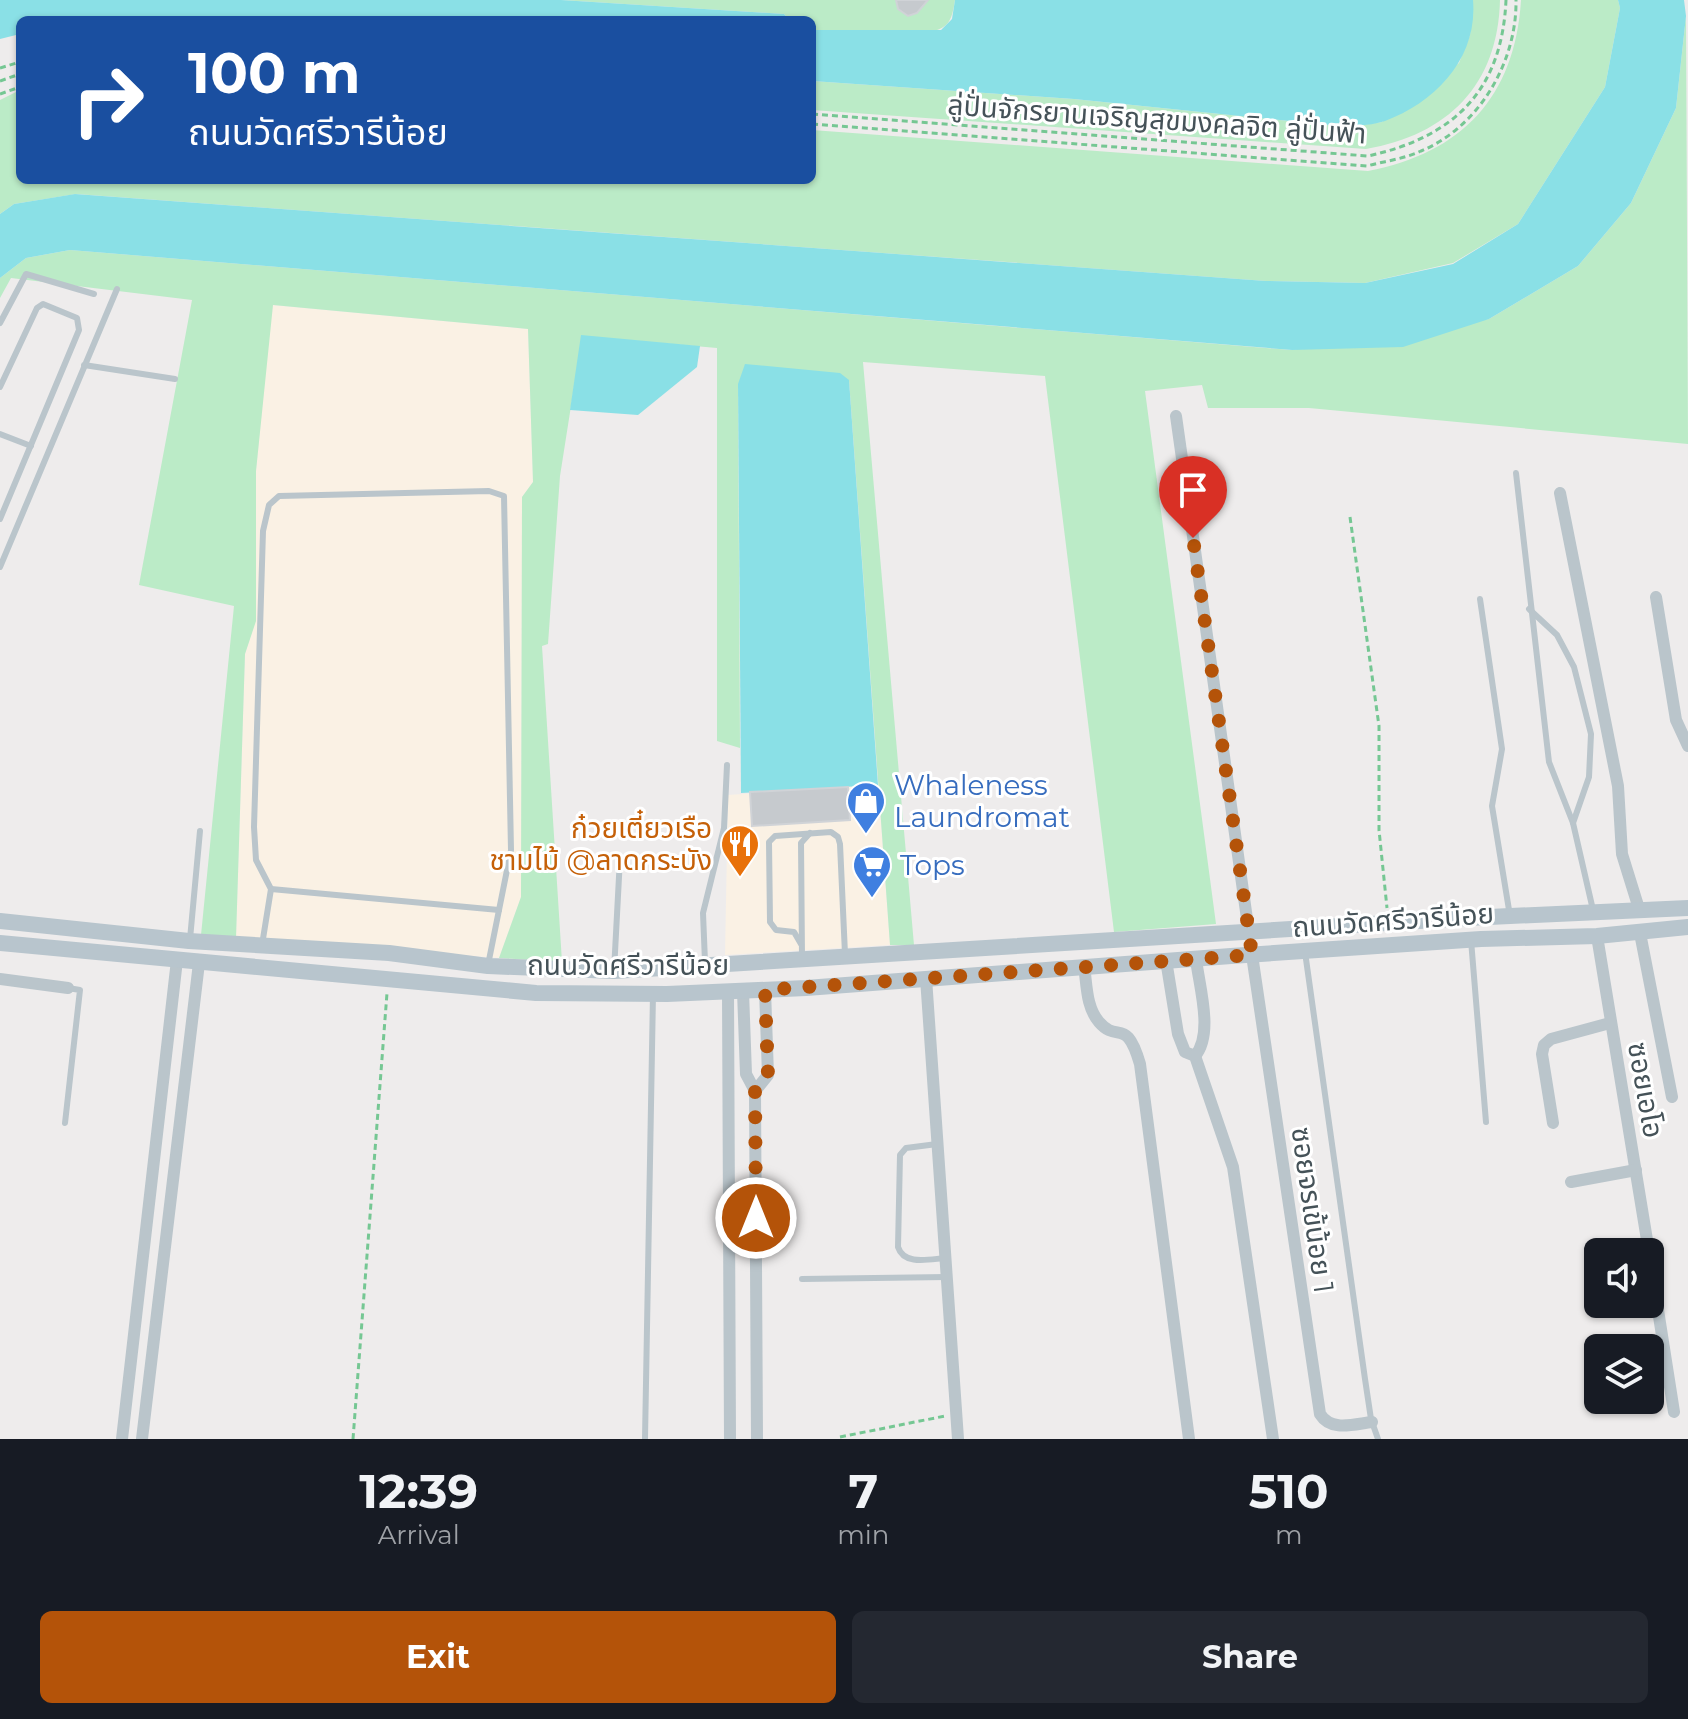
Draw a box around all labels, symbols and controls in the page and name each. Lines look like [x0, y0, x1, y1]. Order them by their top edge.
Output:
text: 100 m [188, 39, 361, 107]
icon: right [56, 48, 160, 152]
street label: ลู่ปั่นจักรยานเจริญสุขมงคลจิต ลู่ปั่นฟ้า [947, 87, 1367, 152]
text: ถนนวัดศรีวารีน้อย [188, 110, 448, 154]
pin [1159, 456, 1227, 538]
icon: arrive [1171, 468, 1215, 512]
place label: Whaleness Laundromat [894, 768, 1070, 834]
shop icon: Whaleness Laundromat [845, 780, 887, 835]
place label: ก๋วยเตี๋ยวเรือ ชามไม้ @ลาดกระบัง [490, 809, 712, 877]
restaurant icon: ก๋วยเตี๋ยวเรือ ชามไม้ @ลาดกระบัง [719, 823, 761, 878]
supermarket icon: Tops [851, 844, 893, 899]
place label: Tops [900, 848, 965, 882]
street label: ถนนวัดศรีวารีน้อย [1291, 896, 1495, 944]
street label: ถนนวัดศรีวารีน้อย [527, 948, 729, 982]
street label: ซอยเอโอ [1621, 1039, 1671, 1141]
street label: ซอยจรเข้น้อย 1 [1285, 1125, 1341, 1295]
position arrow [714, 1176, 798, 1260]
map controls [1584, 1238, 1664, 1414]
button: sound [1584, 1238, 1664, 1318]
button: layers [1584, 1334, 1664, 1414]
text: 12:39 [359, 1462, 478, 1520]
text: 7 [848, 1462, 878, 1520]
text: 510 [1249, 1462, 1329, 1520]
text: Arrival [378, 1519, 460, 1551]
text: min [837, 1519, 889, 1551]
text: m [1275, 1519, 1303, 1551]
button: Exit [40, 1611, 836, 1703]
button: Share [852, 1611, 1648, 1703]

